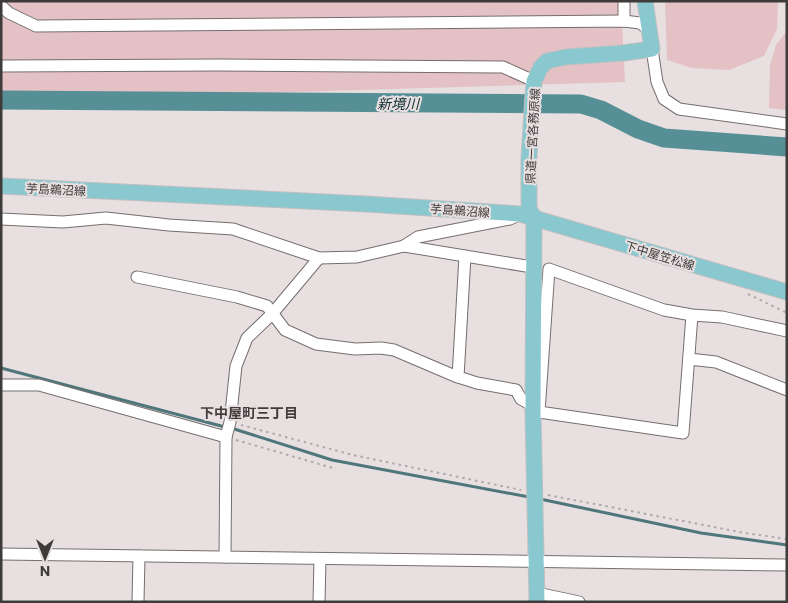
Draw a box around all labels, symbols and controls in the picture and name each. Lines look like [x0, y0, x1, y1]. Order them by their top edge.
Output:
street label: 県道一宮各務原線 [522, 88, 542, 184]
water label: 新境川 [377, 95, 421, 112]
street label: 芋島鵜沼線 [26, 180, 86, 198]
street label: 芋島鵜沼線 [430, 201, 490, 219]
street label: 下中屋笠松線 [624, 238, 696, 272]
district label: 下中屋町三丁目 [200, 404, 298, 421]
north arrow [20, 533, 70, 583]
text: N [40, 563, 50, 580]

